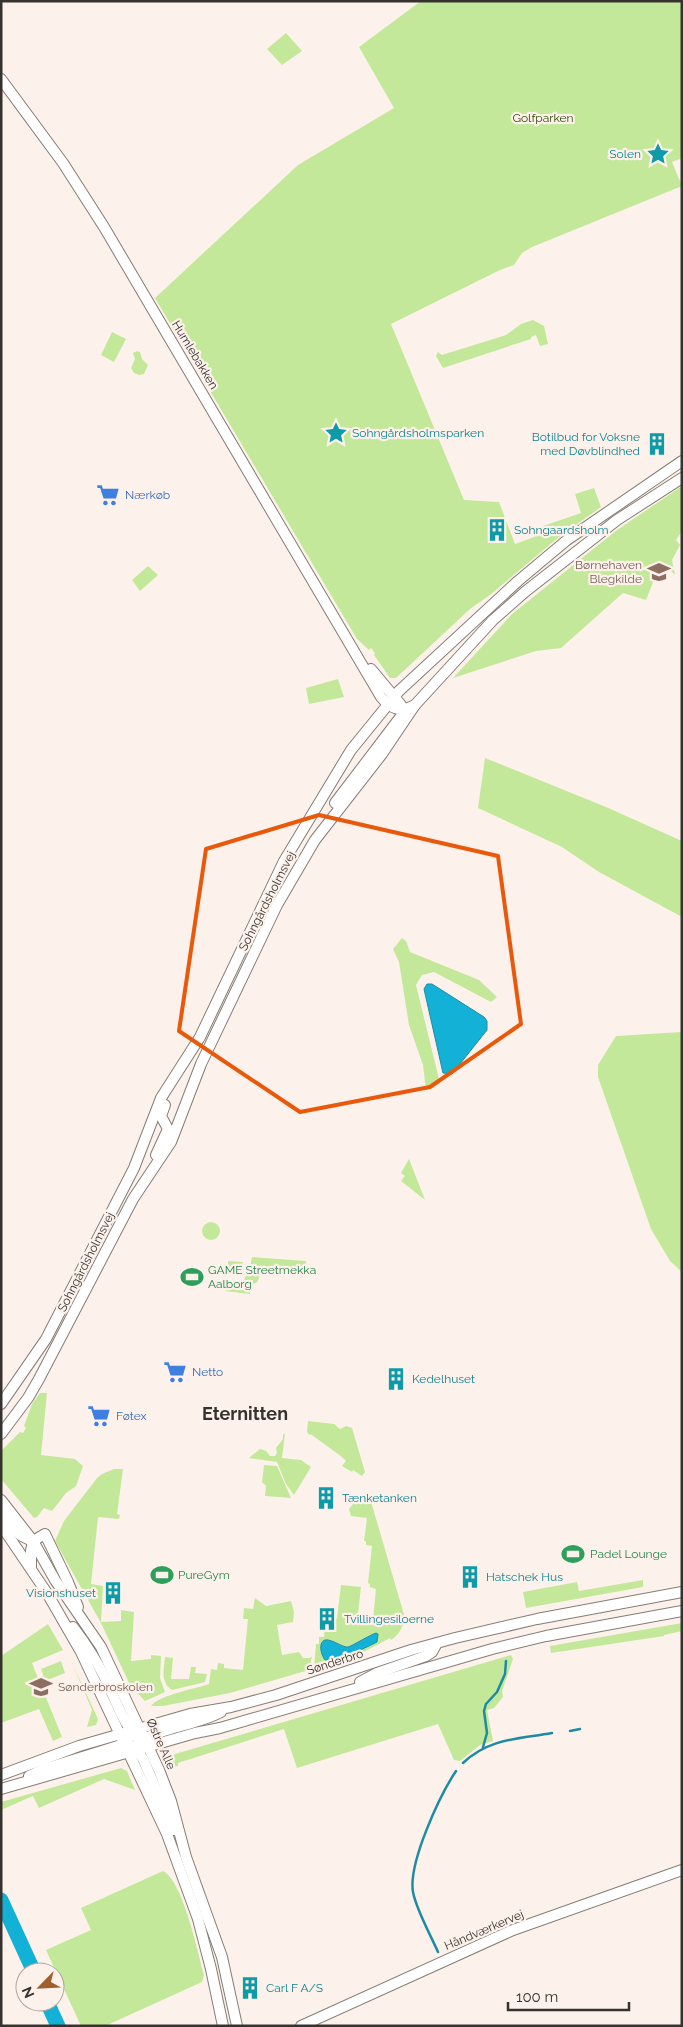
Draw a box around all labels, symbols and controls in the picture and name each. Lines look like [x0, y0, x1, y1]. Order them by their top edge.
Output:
park label: Golfparken [512, 111, 574, 125]
place icon: Solen [645, 141, 671, 167]
place label: Solen [609, 147, 641, 161]
street label: Humlebakken [169, 318, 221, 392]
place icon: Sohngårdsholmsparken [323, 420, 349, 446]
place label: Sohngårdsholmsparken [352, 426, 484, 440]
place label: Botilbud for Voksne med Døvblindhed [532, 430, 640, 458]
building icon: Botilbud for Voksne med Døvblindhed [644, 431, 670, 457]
supermarket icon: Nærkøb [95, 482, 121, 508]
place label: Nærkøb [125, 488, 170, 502]
building icon: Sohngaardsholm [484, 517, 510, 543]
place label: Sohngaardsholm [514, 523, 609, 537]
place label: Børnehaven Blegkilde [575, 558, 642, 586]
school or university icon: Børnehaven Blegkilde [646, 559, 672, 585]
street label: Sohngårdsholmsvej [236, 849, 298, 953]
street label: Sohngårdsholmsvej [55, 1210, 117, 1314]
place label: GAME Streetmekka Aalborg [208, 1263, 316, 1291]
sports icon: GAME Streetmekka Aalborg [179, 1264, 205, 1290]
supermarket icon: Netto [162, 1359, 188, 1385]
place label: Netto [192, 1365, 223, 1379]
building icon: Kedelhuset [383, 1366, 409, 1392]
place label: Kedelhuset [412, 1372, 475, 1386]
supermarket icon: Føtex [86, 1403, 112, 1429]
district label: Eternitten [202, 1403, 288, 1424]
place label: Føtex [116, 1409, 147, 1423]
building icon: Tænketanken [313, 1485, 339, 1511]
place label: Tænketanken [342, 1491, 417, 1505]
sports icon: Padel Lounge [560, 1541, 586, 1567]
place label: Padel Lounge [590, 1547, 667, 1561]
sports icon: PureGym [149, 1562, 175, 1588]
building icon: Hatschek Hus [457, 1564, 483, 1590]
place label: PureGym [178, 1568, 230, 1582]
place label: Hatschek Hus [486, 1570, 563, 1584]
building icon: Visionshuset [100, 1580, 126, 1606]
place label: Visionshuset [26, 1586, 96, 1600]
building icon: Tvillingesiloerne [314, 1606, 340, 1632]
place label: Tvillingesiloerne [344, 1612, 434, 1626]
street label: Sønderbro [305, 1646, 365, 1678]
school or university icon: Sønderbroskolen [28, 1674, 54, 1700]
place label: Sønderbroskolen [58, 1680, 153, 1694]
street label: Østre Alle [144, 1716, 178, 1772]
street label: Håndværkervej [442, 1907, 526, 1953]
north arrow [15, 1962, 65, 2012]
building icon: Carl F A/S [237, 1975, 263, 2001]
scale bar [508, 1980, 629, 2012]
place label: Carl F A/S [266, 1981, 323, 1995]
text: N [19, 1984, 38, 2000]
text: 100 m [516, 1988, 558, 2006]

